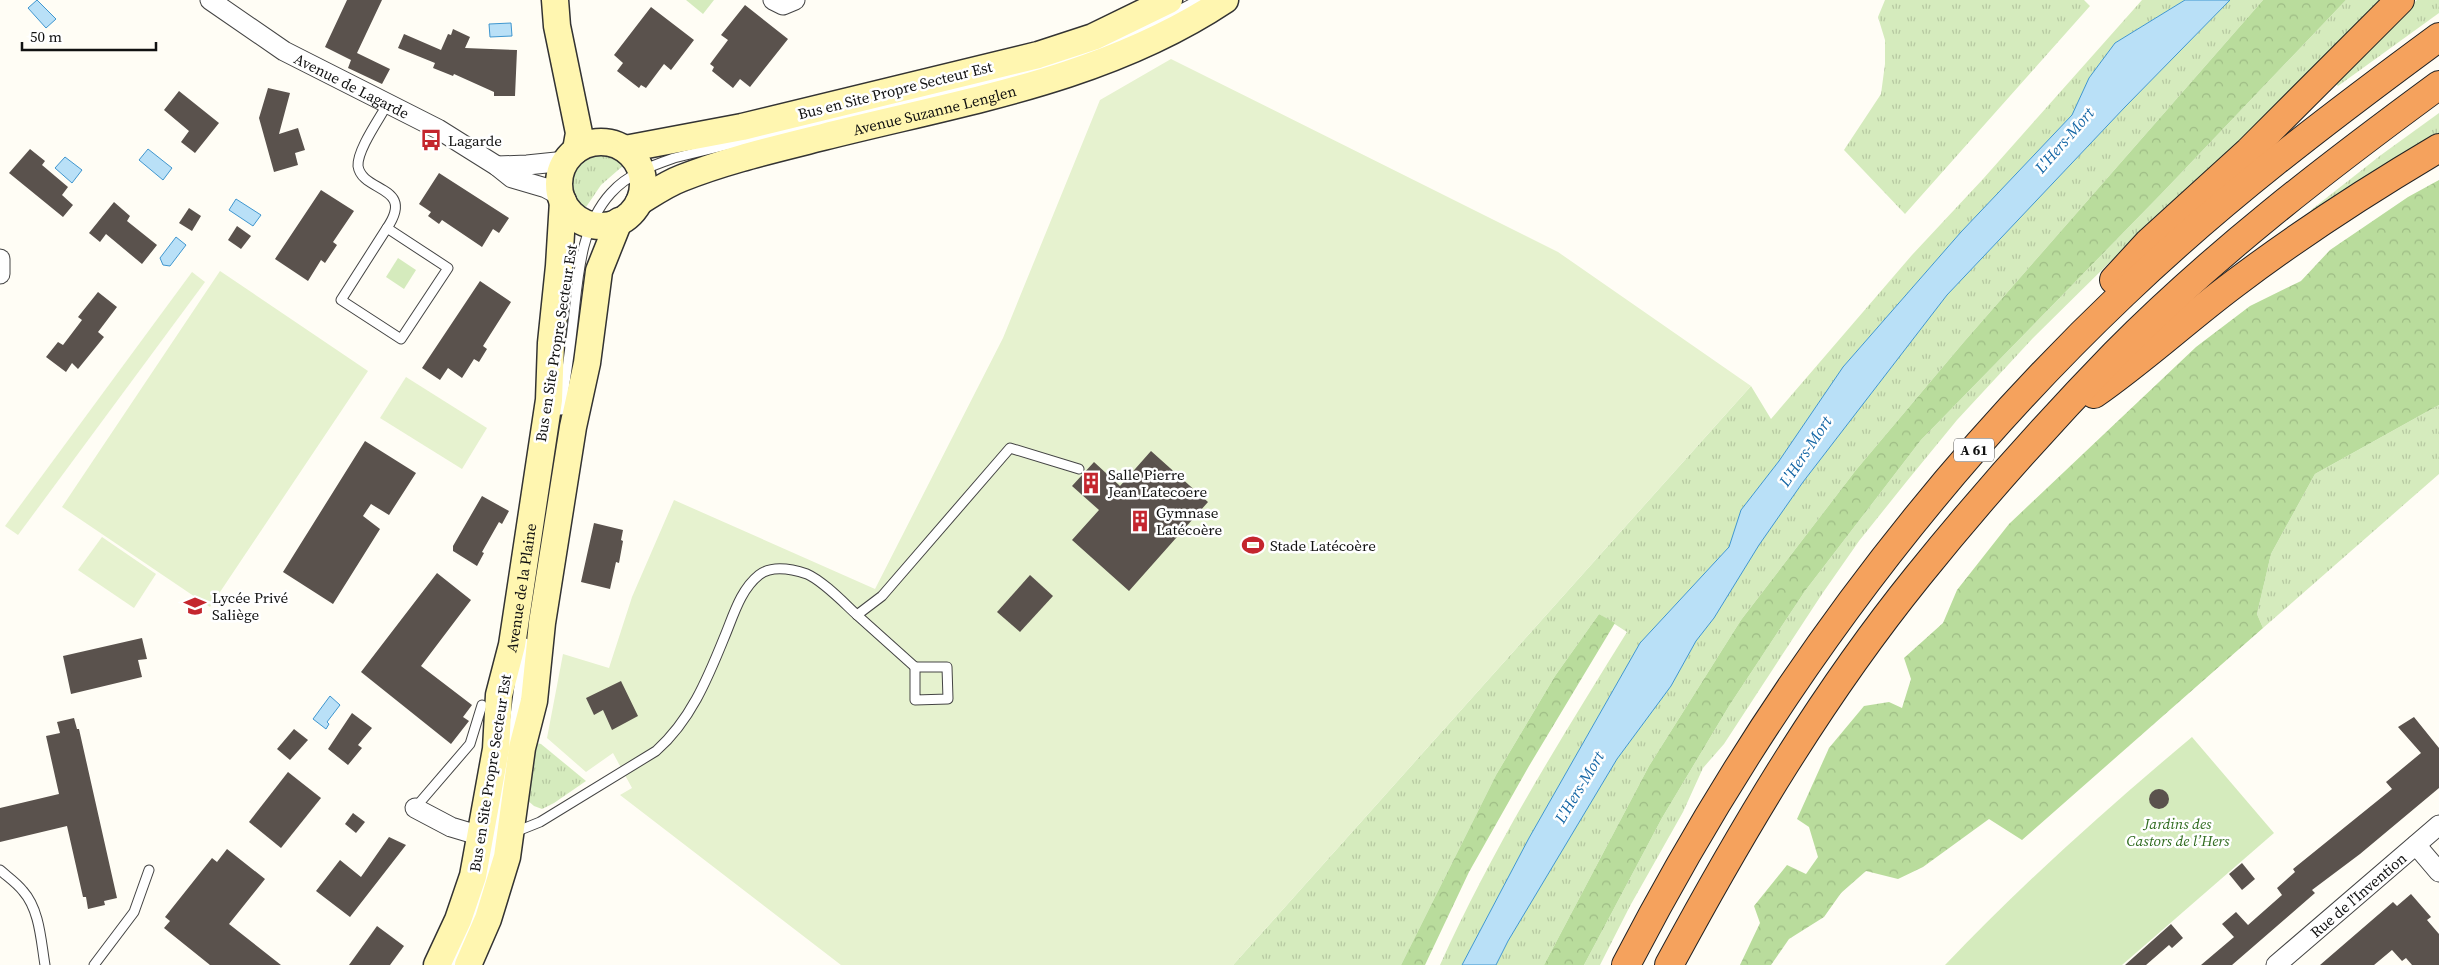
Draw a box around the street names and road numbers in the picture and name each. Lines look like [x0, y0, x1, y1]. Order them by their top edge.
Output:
street label: Avenue de Lagarde [291, 47, 413, 123]
street label: Bus en Site Propre Secteur Est [796, 56, 994, 124]
street label: Avenue Suzanne Lenglen [851, 80, 1018, 140]
street label: Bus en Site Propre Secteur Est [530, 243, 582, 443]
road number: A 61 [1954, 438, 1994, 462]
street label: Avenue de la Plaine [500, 521, 541, 654]
street label: Bus en Site Propre Secteur Est [464, 673, 516, 873]
street label: Rue de l'Invention [2305, 847, 2411, 942]

